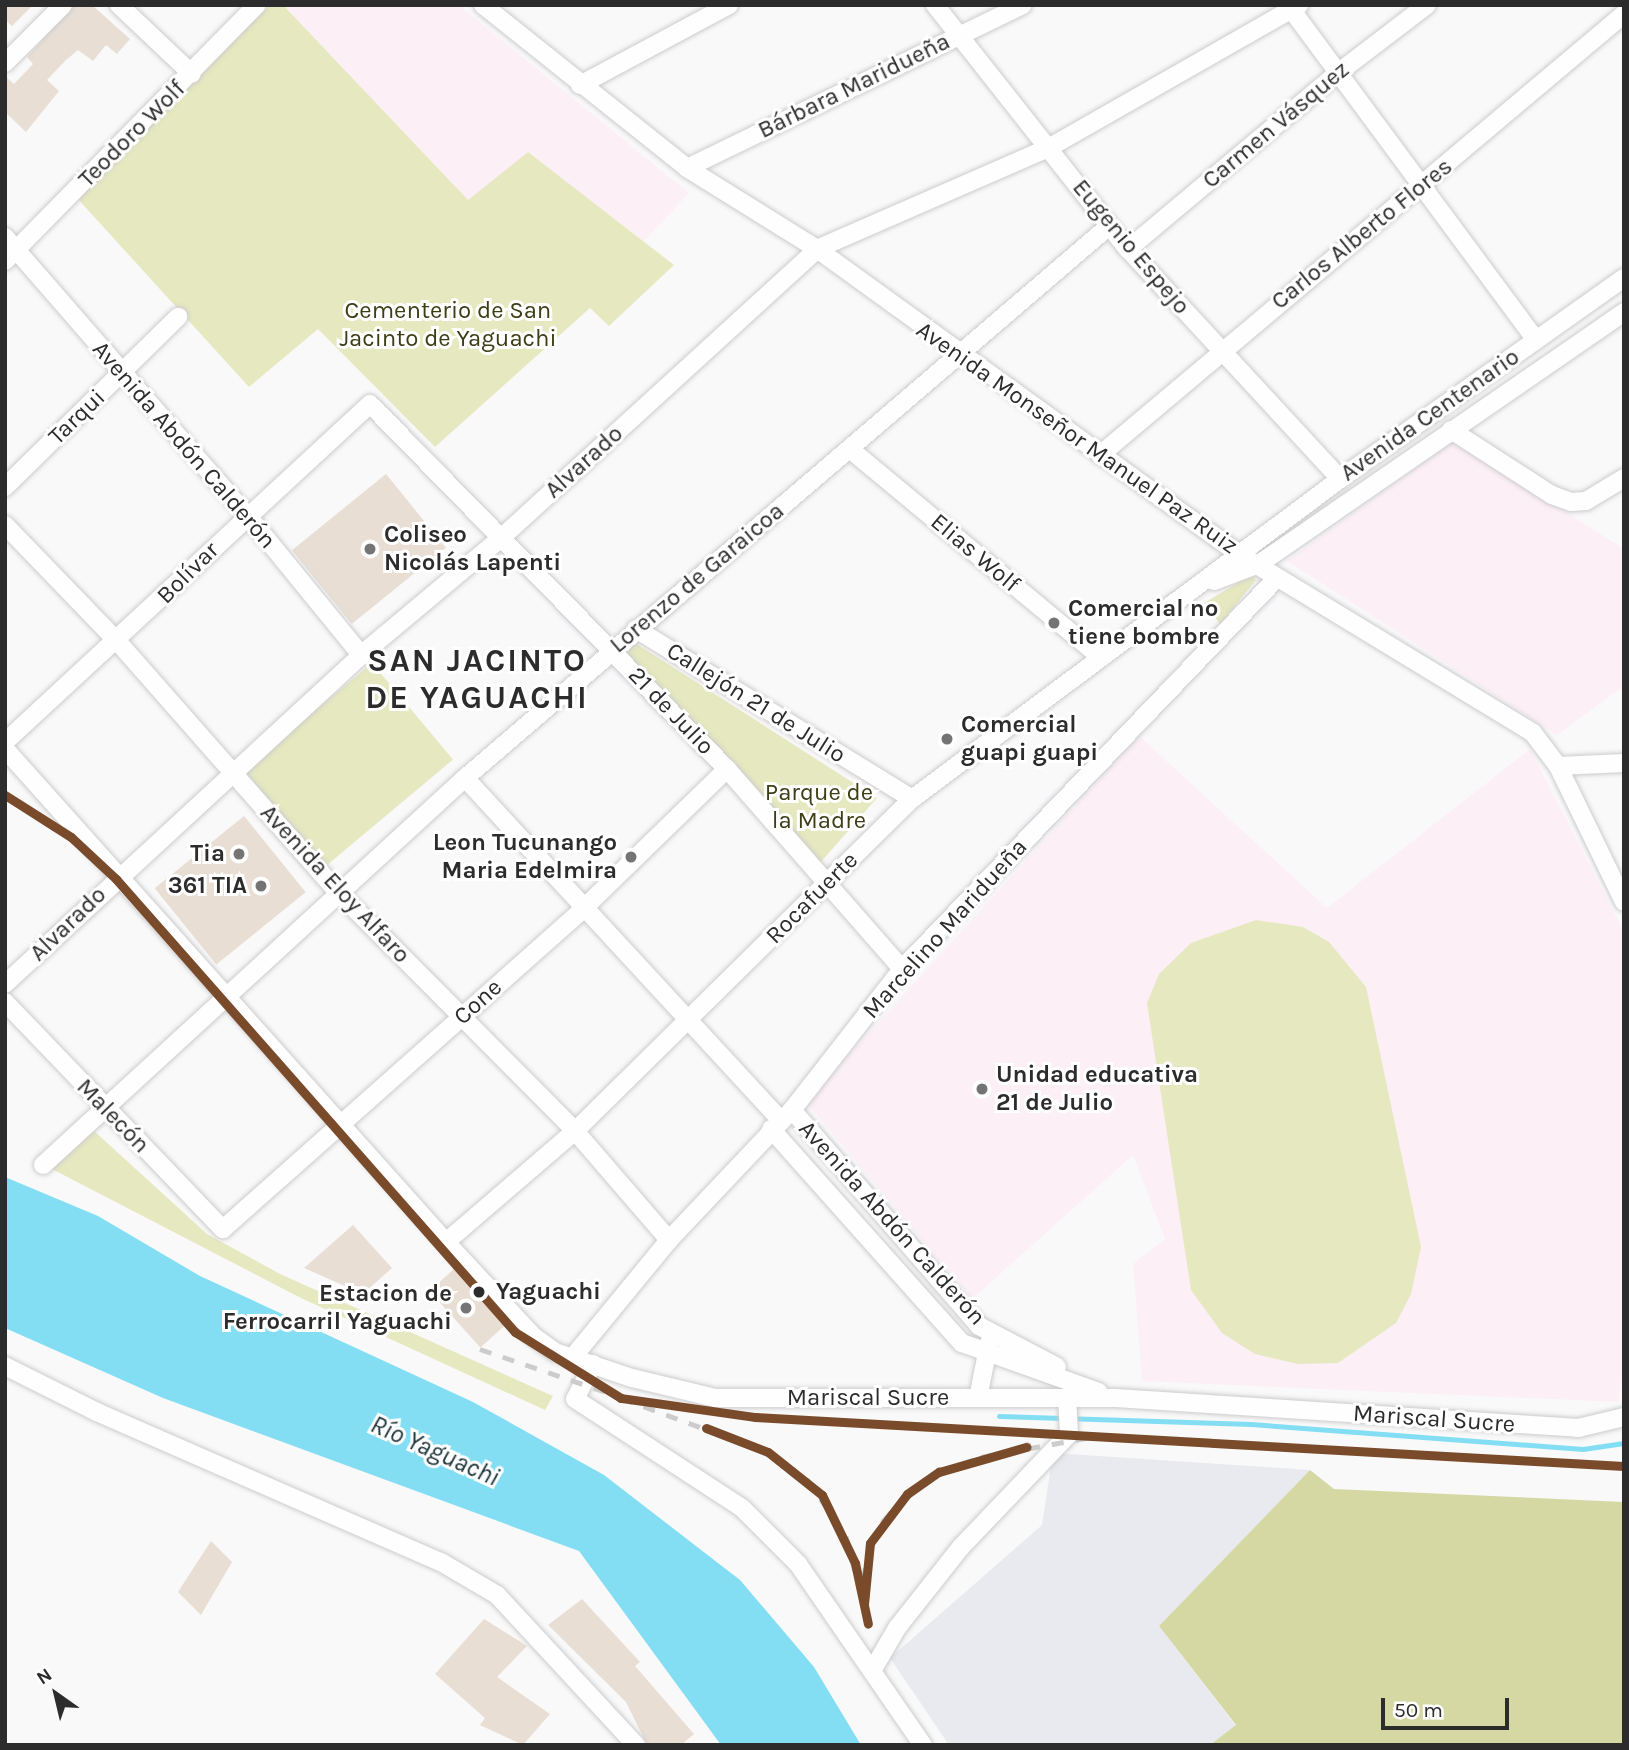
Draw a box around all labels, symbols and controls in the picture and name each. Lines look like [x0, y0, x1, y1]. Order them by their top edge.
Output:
street label: Bárbara Maridueña [753, 27, 955, 145]
street label: Carmen Vásquez [1197, 55, 1355, 195]
street label: Teodoro Wolf [73, 75, 191, 193]
street label: Carlos Alberto Flores [1266, 152, 1458, 316]
street label: Eugenio Espejo [1066, 174, 1196, 320]
park label: Cementerio de San Jacinto de Yaguachi [339, 297, 557, 353]
street label: Avenida Monseñor Manuel Paz Ruiz [911, 316, 1243, 560]
street label: Avenida Abdón Calderón [86, 335, 282, 555]
street label: Avenida Centenario [1335, 342, 1525, 488]
street label: Tarqui [43, 383, 111, 451]
street label: Alvarado [539, 420, 629, 504]
street label: Lorenzo de Garaicoa [604, 497, 790, 659]
street label: Elias Wolf [925, 507, 1025, 599]
place label: Coliseo Nicolás Lapenti [384, 521, 561, 577]
street label: Bolívar [151, 536, 225, 610]
marker: Coliseo Nicolás Lapenti [362, 541, 378, 557]
place label: Comercial no tiene bombre [1068, 595, 1220, 651]
marker: Comercial no tiene bombre [1046, 615, 1062, 631]
street label: Callejón 21 de Julio [661, 636, 851, 770]
district label: SAN JACINTO DE YAGUACHI [367, 643, 587, 718]
street label: 21 de Julio [622, 661, 720, 761]
place label: Comercial guapi guapi [961, 711, 1098, 767]
marker: Comercial guapi guapi [939, 731, 955, 747]
park label: Parque de la Madre [765, 779, 873, 835]
street label: Avenida Eloy Alfaro [254, 799, 416, 969]
place label: Leon Tucunango Maria Edelmira [433, 829, 617, 885]
street label: Marcelino Maridueña [857, 833, 1033, 1025]
place label: Tia [190, 840, 225, 868]
marker: Tia [231, 846, 247, 862]
street label: Rocafuerte [760, 846, 864, 950]
marker: Leon Tucunango Maria Edelmira [623, 849, 639, 865]
place label: 361 TIA [168, 872, 247, 900]
marker: 361 TIA [253, 878, 269, 894]
street label: Alvarado [24, 881, 112, 967]
street label: Cone [448, 973, 508, 1031]
place label: Unidad educativa 21 de Julio [996, 1061, 1198, 1117]
street label: Malecón [70, 1073, 156, 1159]
marker: Unidad educativa 21 de Julio [974, 1081, 990, 1097]
street label: Avenida Abdón Calderón [793, 1115, 991, 1331]
place label: Yaguachi [496, 1278, 601, 1306]
place label: Estacion de Ferrocarril Yaguachi [223, 1280, 452, 1336]
marker: Yaguachi [468, 1281, 490, 1303]
marker: Estacion de Ferrocarril Yaguachi [458, 1300, 474, 1316]
street label: Mariscal Sucre [787, 1384, 949, 1412]
street label: Mariscal Sucre [1352, 1399, 1516, 1439]
water label: Río Yaguachi [366, 1409, 504, 1493]
north arrow [21, 1659, 91, 1729]
text: N [32, 1664, 56, 1690]
scale bar [1384, 1684, 1512, 1728]
text: 50 m [1394, 1698, 1443, 1722]

